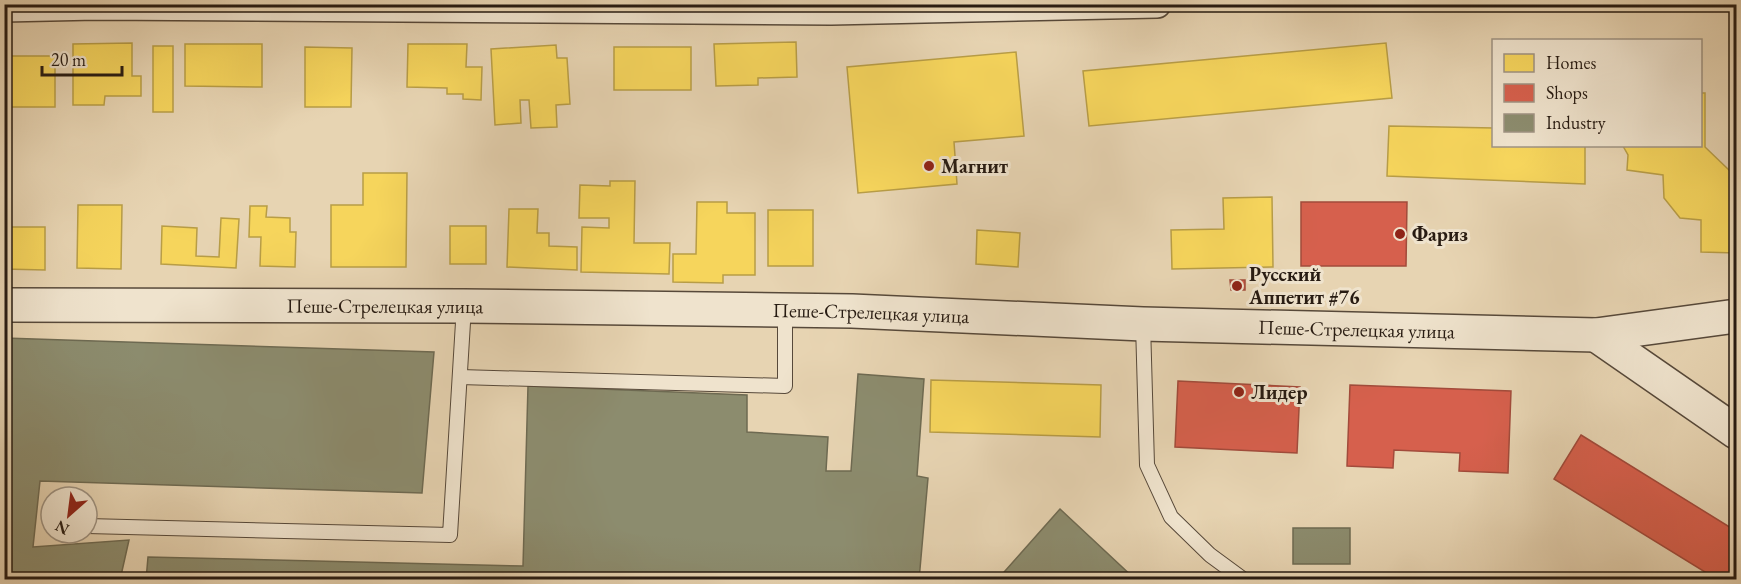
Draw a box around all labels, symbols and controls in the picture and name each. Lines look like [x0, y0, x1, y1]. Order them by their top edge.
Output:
scale bar [42, 39, 122, 77]
legend [1492, 39, 1702, 147]
text: 20 m [51, 48, 86, 71]
text: Homes [1546, 51, 1597, 74]
text: Shops [1546, 81, 1588, 104]
text: Industry [1546, 111, 1606, 134]
place label: Магнит [941, 153, 1008, 179]
marker: Магнит [922, 159, 936, 173]
place label: Фариз [1412, 221, 1468, 247]
marker: Фариз [1393, 227, 1407, 241]
place label: Русский Аппетит #76 [1248, 261, 1360, 310]
marker: Русский Аппетит #76 [1230, 279, 1244, 293]
street label: Пеше-Стрелецкая улица [287, 293, 484, 319]
street label: Пеше-Стрелецкая улица [772, 297, 970, 329]
street label: Пеше-Стрелецкая улица [1258, 314, 1455, 345]
place label: Лидер [1251, 379, 1307, 405]
marker: Лидер [1232, 385, 1246, 399]
north arrow [39, 485, 99, 545]
text: N [52, 515, 73, 540]

